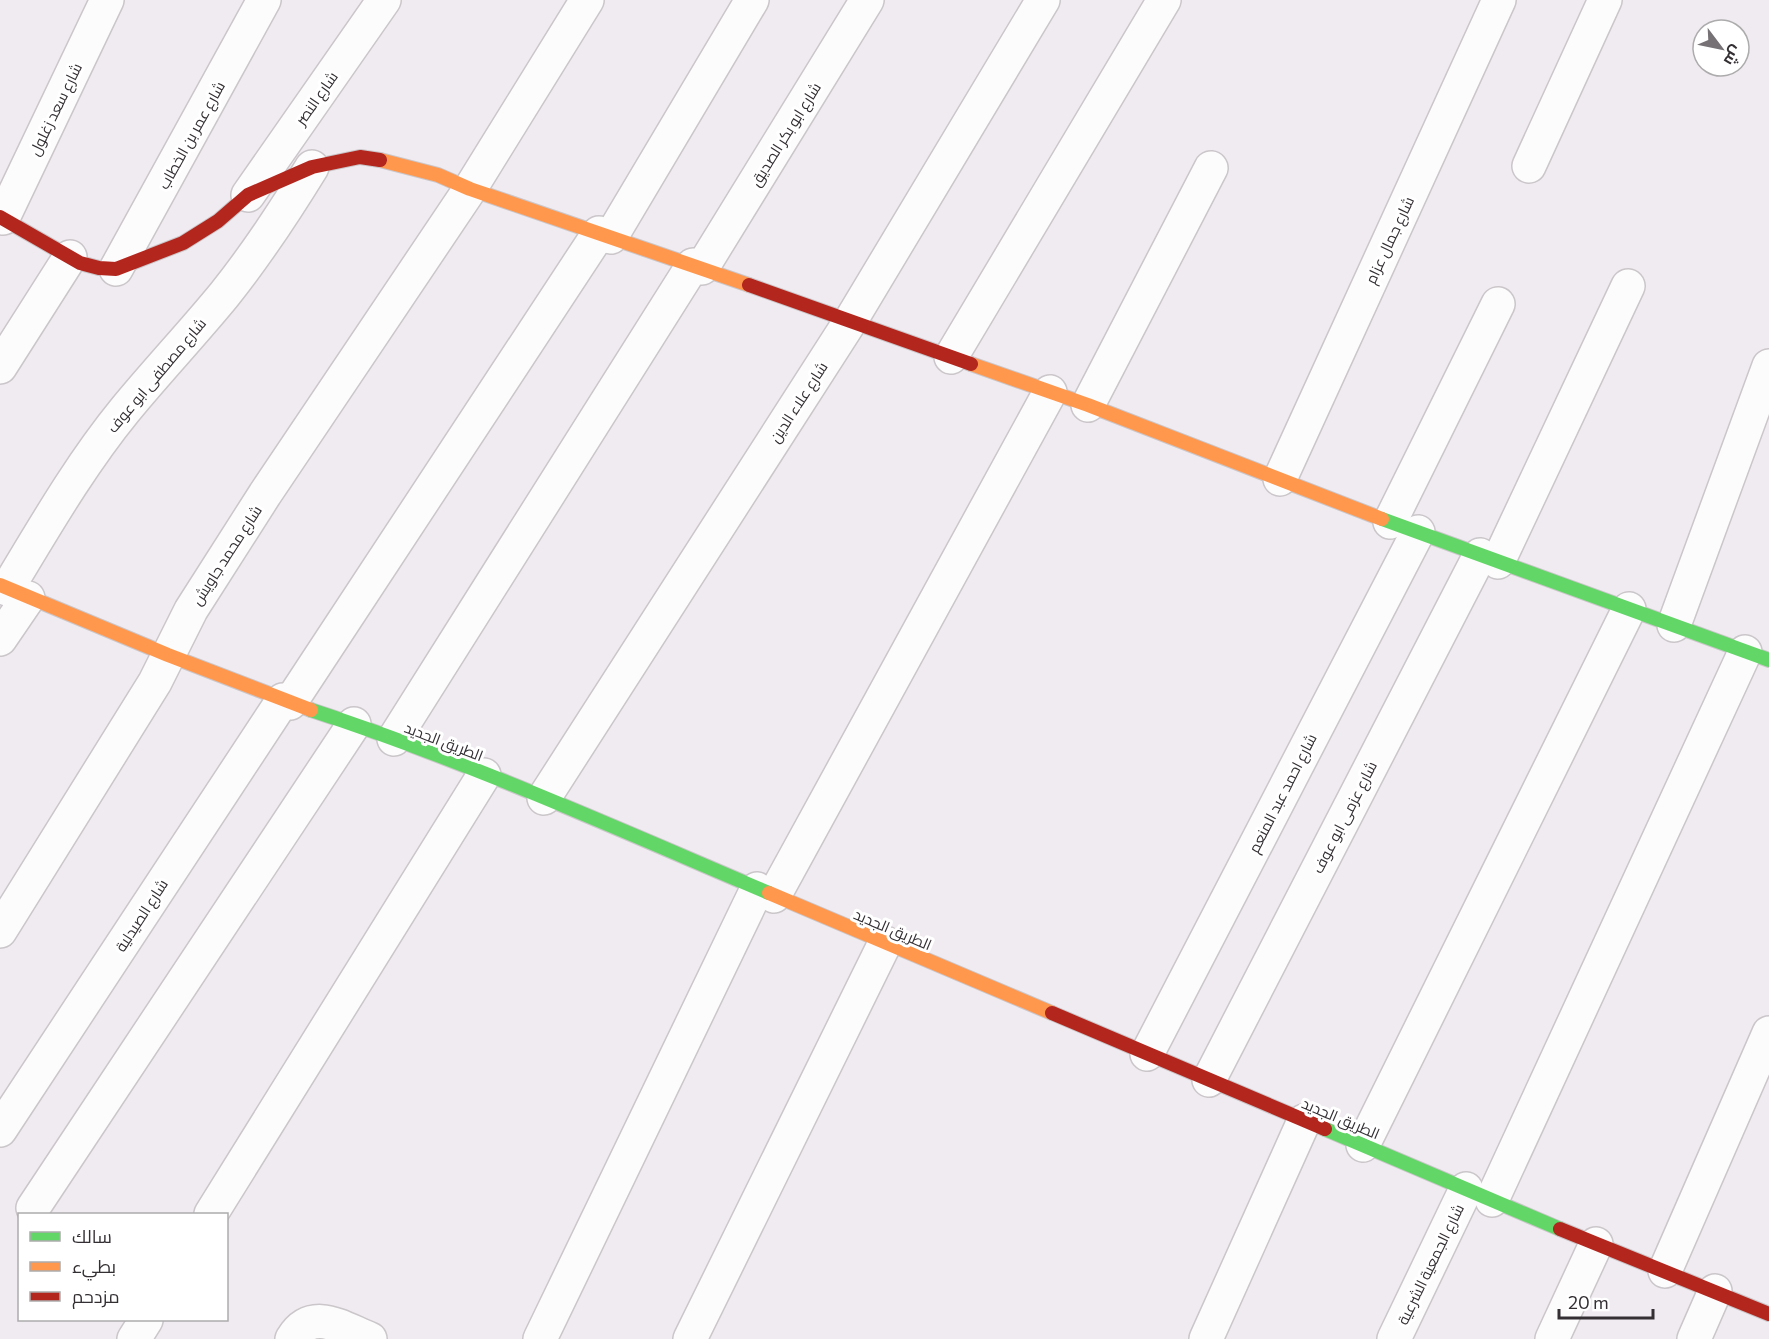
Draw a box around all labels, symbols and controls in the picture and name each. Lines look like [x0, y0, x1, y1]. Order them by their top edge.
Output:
north arrow [1691, 18, 1751, 78]
text: ش [1720, 42, 1748, 70]
street label: شارع سعد زغلول [25, 60, 88, 160]
street label: شارع النصر [290, 68, 343, 131]
street label: شارع عمر بن الخطاب [154, 78, 231, 193]
street label: شارع ابو بكر الصديق [746, 79, 827, 191]
street label: شارع جمال عزام [1361, 193, 1420, 288]
street label: شارع مصطفى ابو عوف [103, 314, 211, 438]
street label: شارع علاء الدين [765, 358, 833, 447]
street label: شارع محمد جاويش [187, 502, 267, 610]
street label: الطريق الجديد [401, 718, 486, 766]
street label: شارع احمد عبد المنعم [1244, 730, 1323, 857]
street label: شارع عزمى ابو عوف [1308, 758, 1383, 878]
street label: شارع الصيدلية [111, 875, 174, 956]
street label: الطريق الجديد [851, 905, 935, 955]
street label: الطريق الجديد [1299, 1094, 1383, 1144]
street label: شارع الجمعية الشرعية [1393, 1201, 1470, 1329]
legend [18, 1213, 228, 1321]
text: سالك [72, 1225, 112, 1247]
text: بطيء [72, 1255, 116, 1281]
scale bar [1559, 1282, 1654, 1320]
text: مزدحم [72, 1285, 120, 1309]
text: 20 m [1568, 1291, 1609, 1313]

